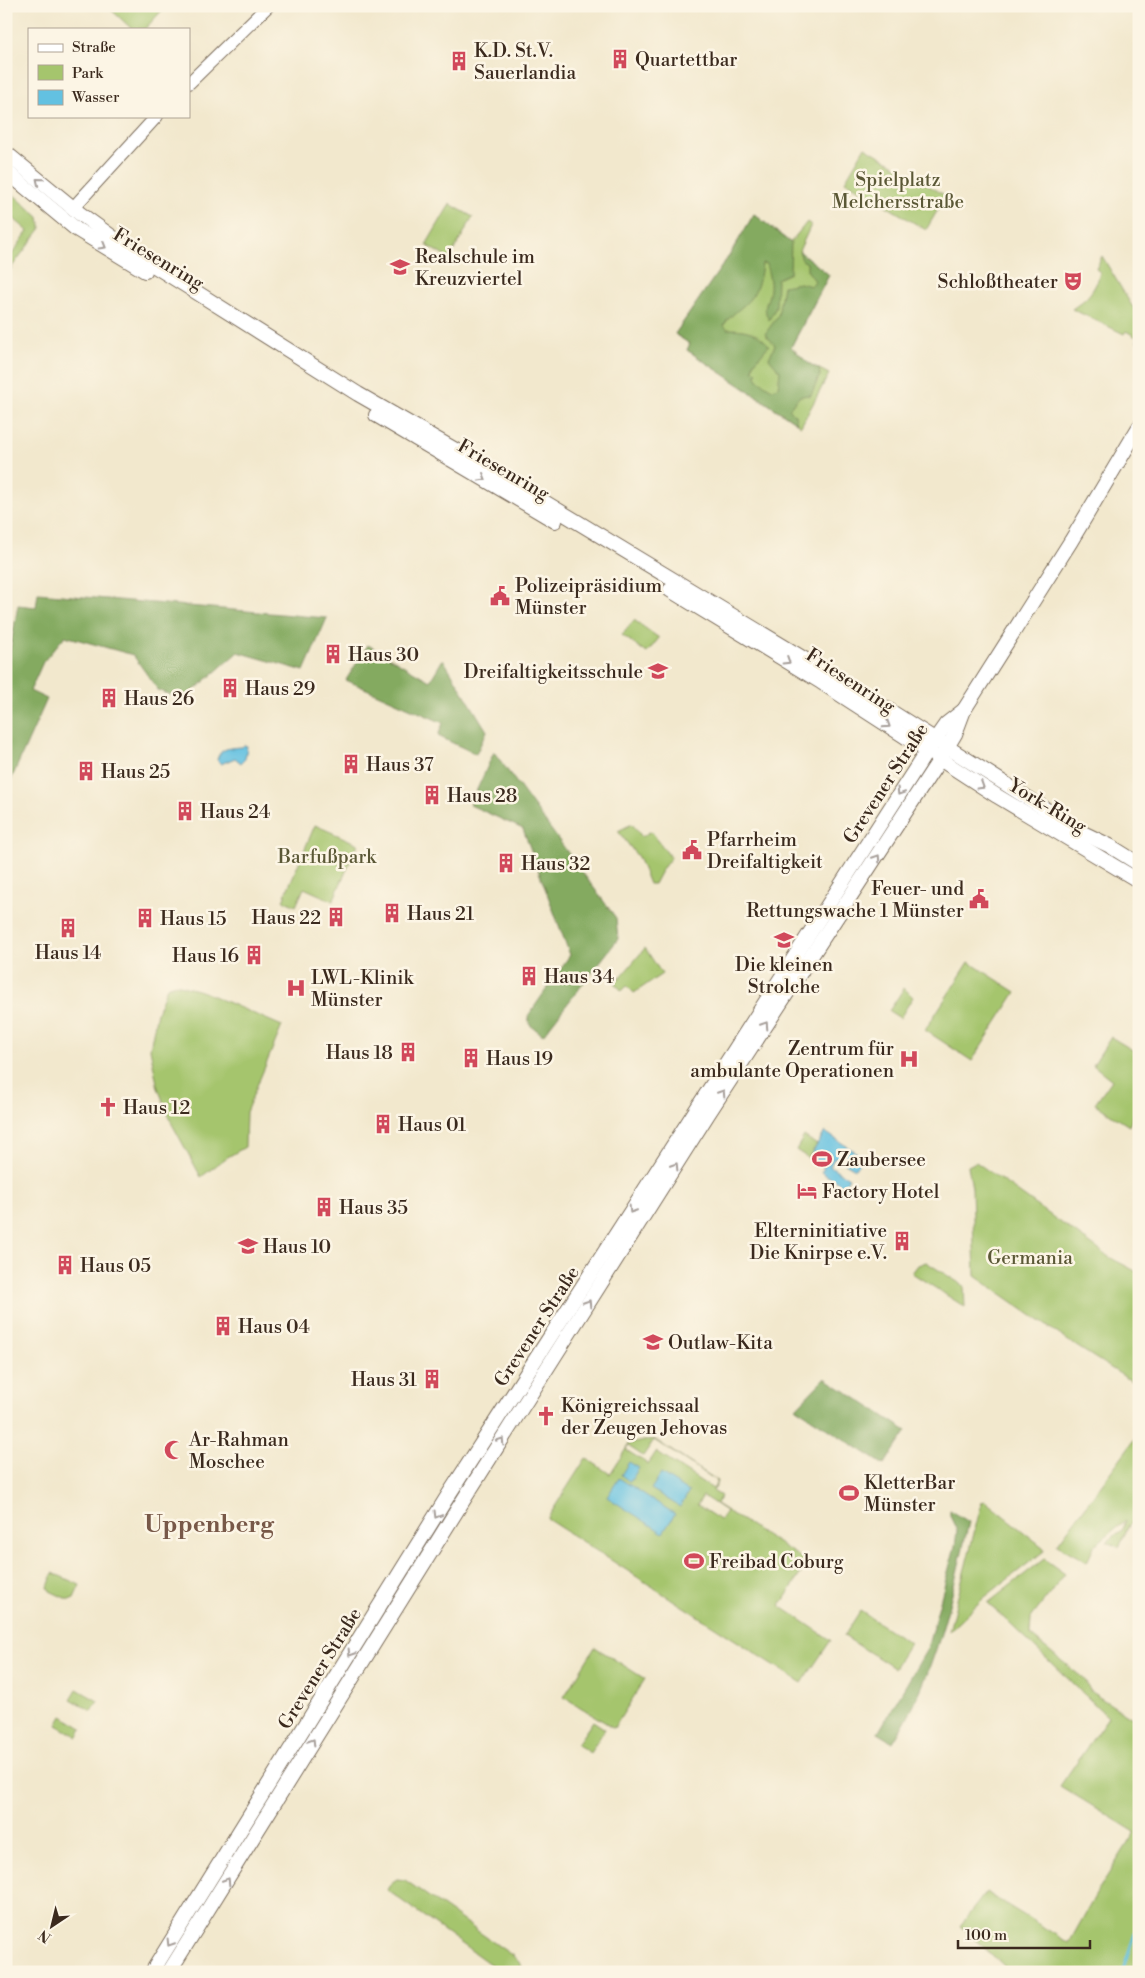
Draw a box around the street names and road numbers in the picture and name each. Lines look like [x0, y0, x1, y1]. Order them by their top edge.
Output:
street label: Friesenring [109, 222, 209, 295]
street label: Friesenring [453, 434, 554, 506]
street label: Friesenring [801, 643, 900, 719]
street label: Grevener Straße [838, 719, 934, 848]
street label: York-Ring [1003, 773, 1091, 839]
street label: Grevener Straße [489, 1262, 585, 1391]
street label: Grevener Straße [273, 1603, 367, 1734]

